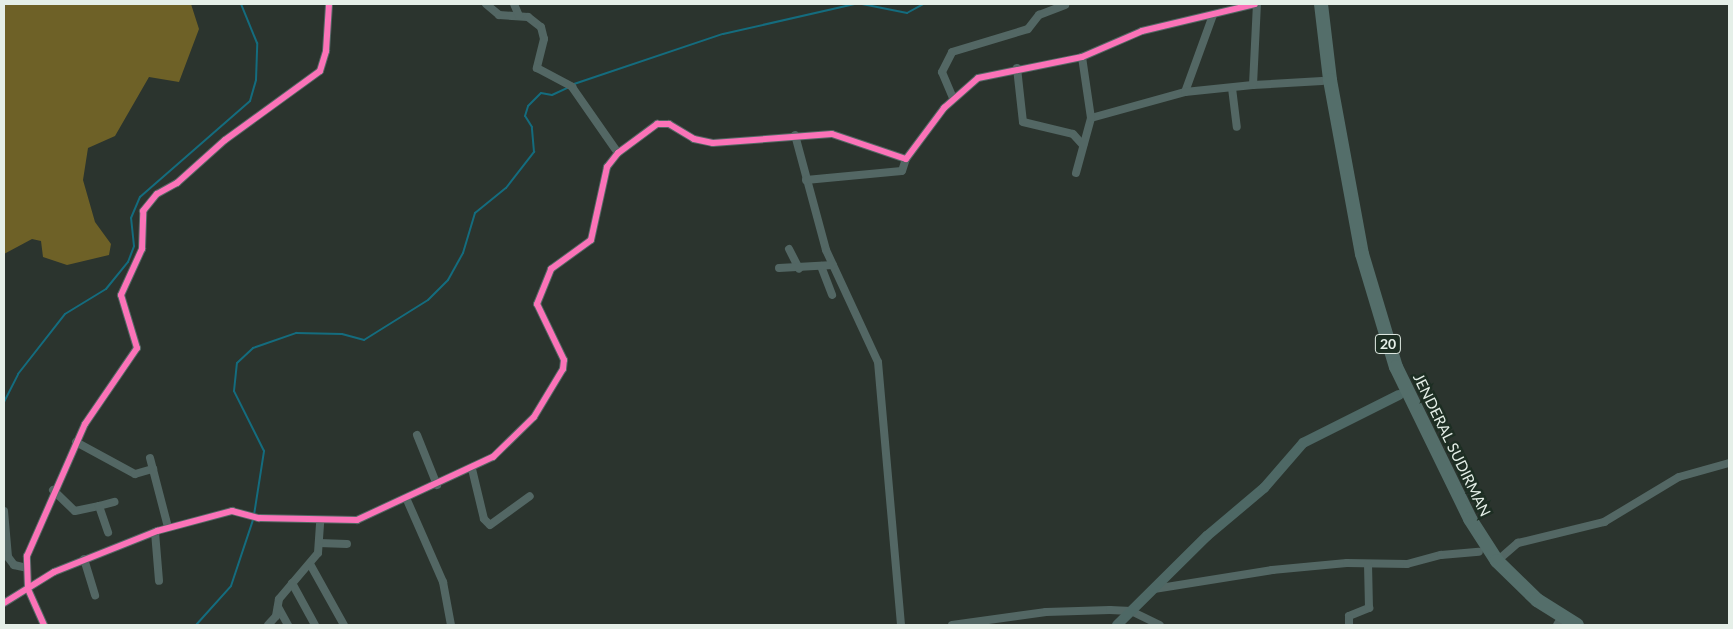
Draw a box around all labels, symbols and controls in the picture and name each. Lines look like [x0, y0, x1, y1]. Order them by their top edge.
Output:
road number: 20 [1374, 332, 1402, 356]
street label: JENDERAL SUDIRMAN [1409, 370, 1495, 520]

